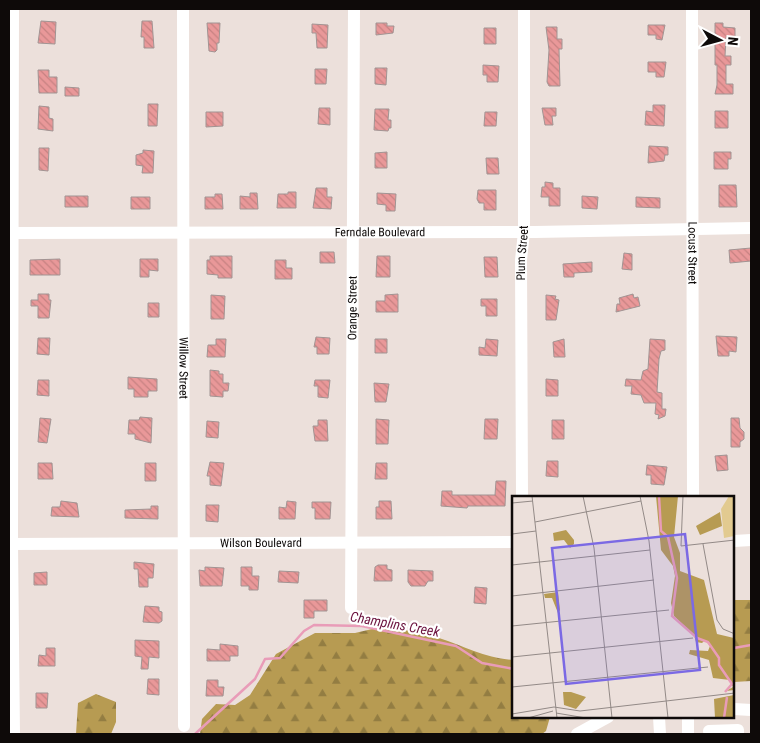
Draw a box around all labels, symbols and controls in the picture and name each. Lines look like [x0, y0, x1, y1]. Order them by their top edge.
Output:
north arrow [695, 15, 745, 65]
text: N [725, 36, 741, 46]
street label: Locust Street [685, 221, 700, 285]
street label: Ferndale Boulevard [335, 225, 425, 239]
street label: Plum Street [514, 225, 531, 281]
street label: Orange Street [345, 275, 360, 340]
street label: Willow Street [176, 337, 191, 400]
inset map [512, 496, 735, 718]
street label: Wilson Boulevard [220, 536, 302, 550]
water label: Champlins Creek [349, 608, 442, 640]

